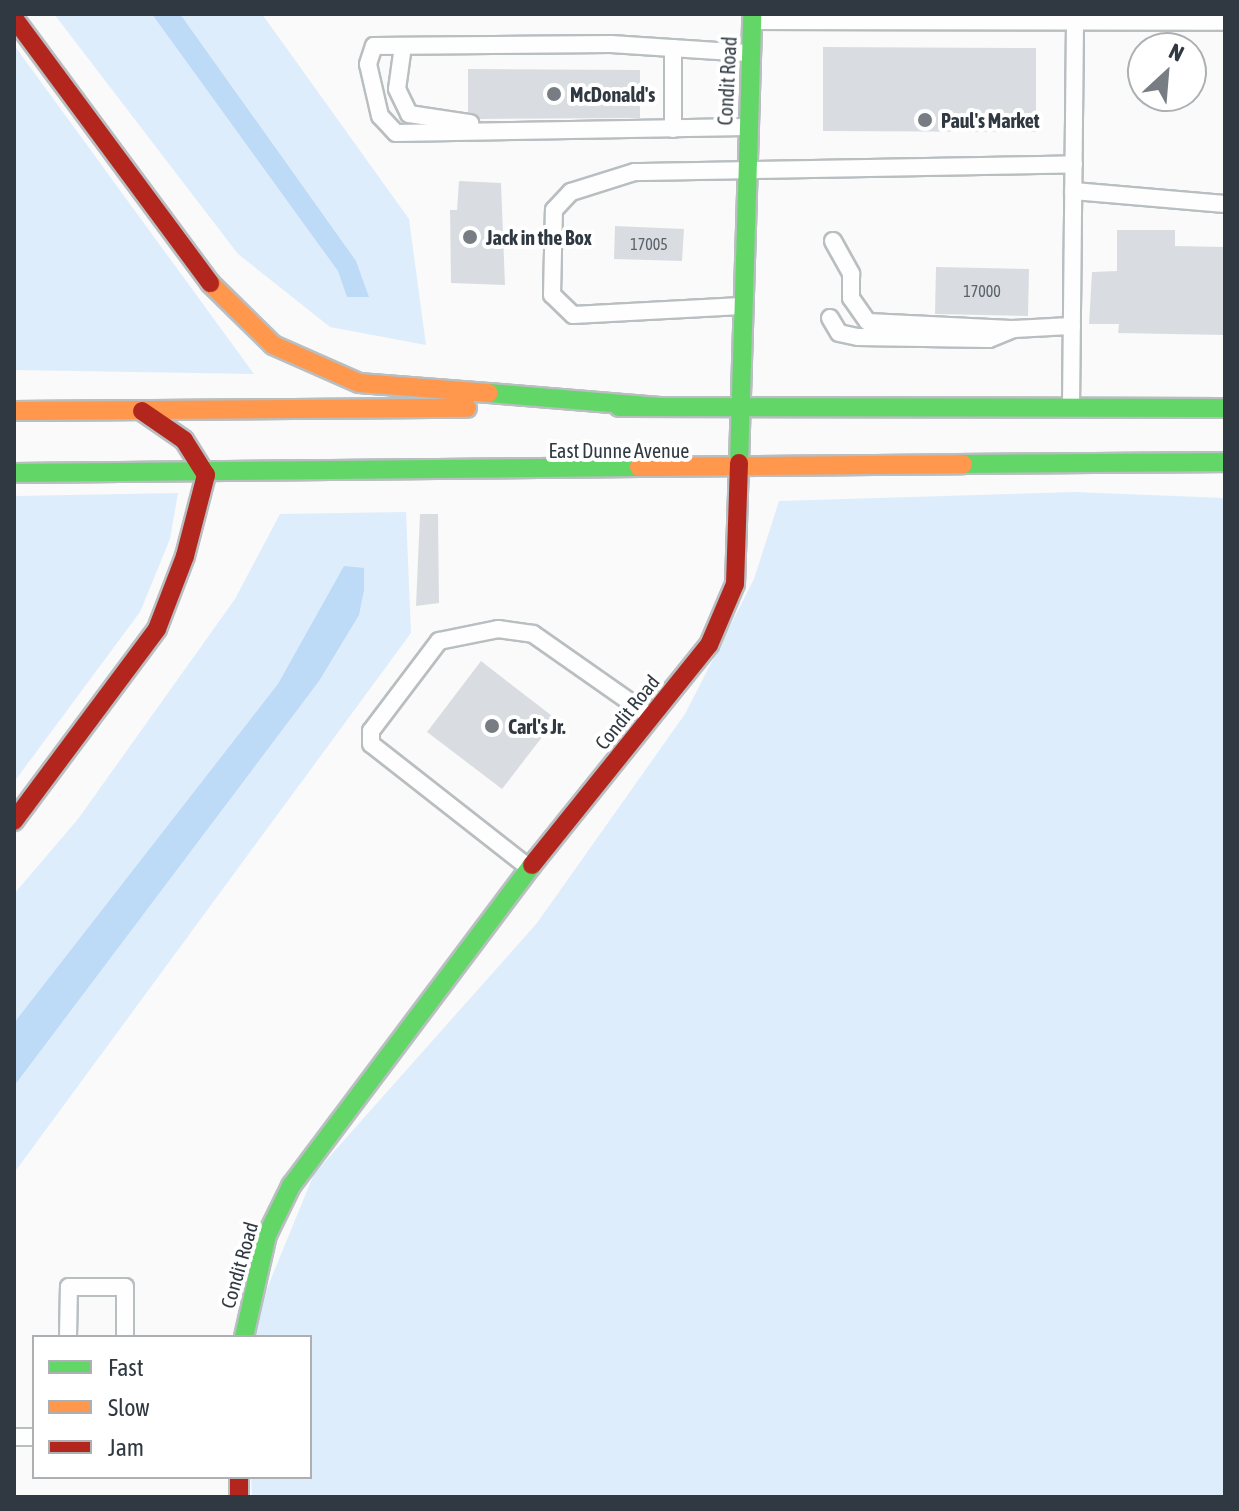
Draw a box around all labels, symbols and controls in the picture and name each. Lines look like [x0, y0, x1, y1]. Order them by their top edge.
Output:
north arrow [1127, 32, 1207, 112]
street label: Condit Road [713, 36, 741, 126]
text: N [1165, 38, 1188, 67]
place label: McDonald's [570, 82, 655, 106]
marker: McDonald's [545, 85, 563, 103]
place label: Paul's Market [941, 108, 1040, 132]
marker: Paul's Market [916, 111, 934, 129]
place label: Jack in the Box [486, 225, 592, 249]
marker: Jack in the Box [461, 228, 479, 246]
house number: 17005 [630, 234, 668, 254]
house number: 17000 [963, 281, 1001, 301]
street label: East Dunne Avenue [549, 438, 689, 462]
street label: Condit Road [590, 670, 664, 754]
place label: Carl's Jr. [508, 714, 566, 738]
marker: Carl's Jr. [483, 717, 501, 735]
street label: Condit Road [215, 1219, 263, 1311]
legend [32, 1335, 312, 1479]
text: Fast [108, 1354, 144, 1381]
text: Slow [108, 1394, 150, 1421]
text: Jam [108, 1434, 144, 1461]

